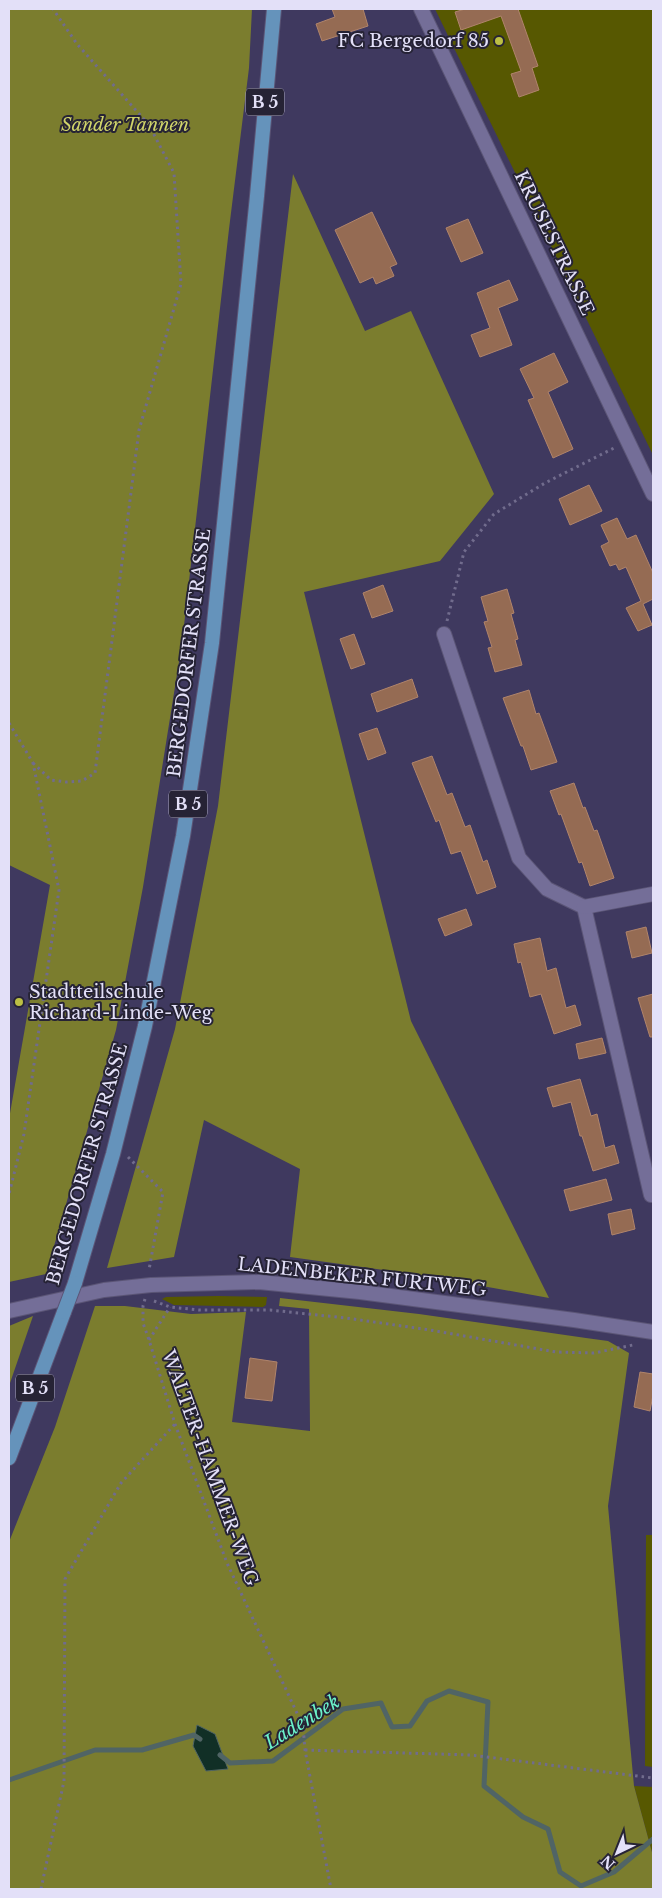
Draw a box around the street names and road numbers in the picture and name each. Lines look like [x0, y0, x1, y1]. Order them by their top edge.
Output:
road number: B 5 [246, 88, 284, 115]
street label: KRUSESTRASSE [509, 167, 599, 319]
street label: BERGEDORFER STRASSE [163, 527, 215, 779]
road number: B 5 [169, 791, 207, 818]
street label: BERGEDORFER STRASSE [42, 1041, 132, 1287]
street label: LADENBEKER FURTWEG [236, 1253, 488, 1301]
street label: WALTER-HAMMER-WEG [157, 1346, 263, 1589]
road number: B 5 [16, 1375, 54, 1402]

